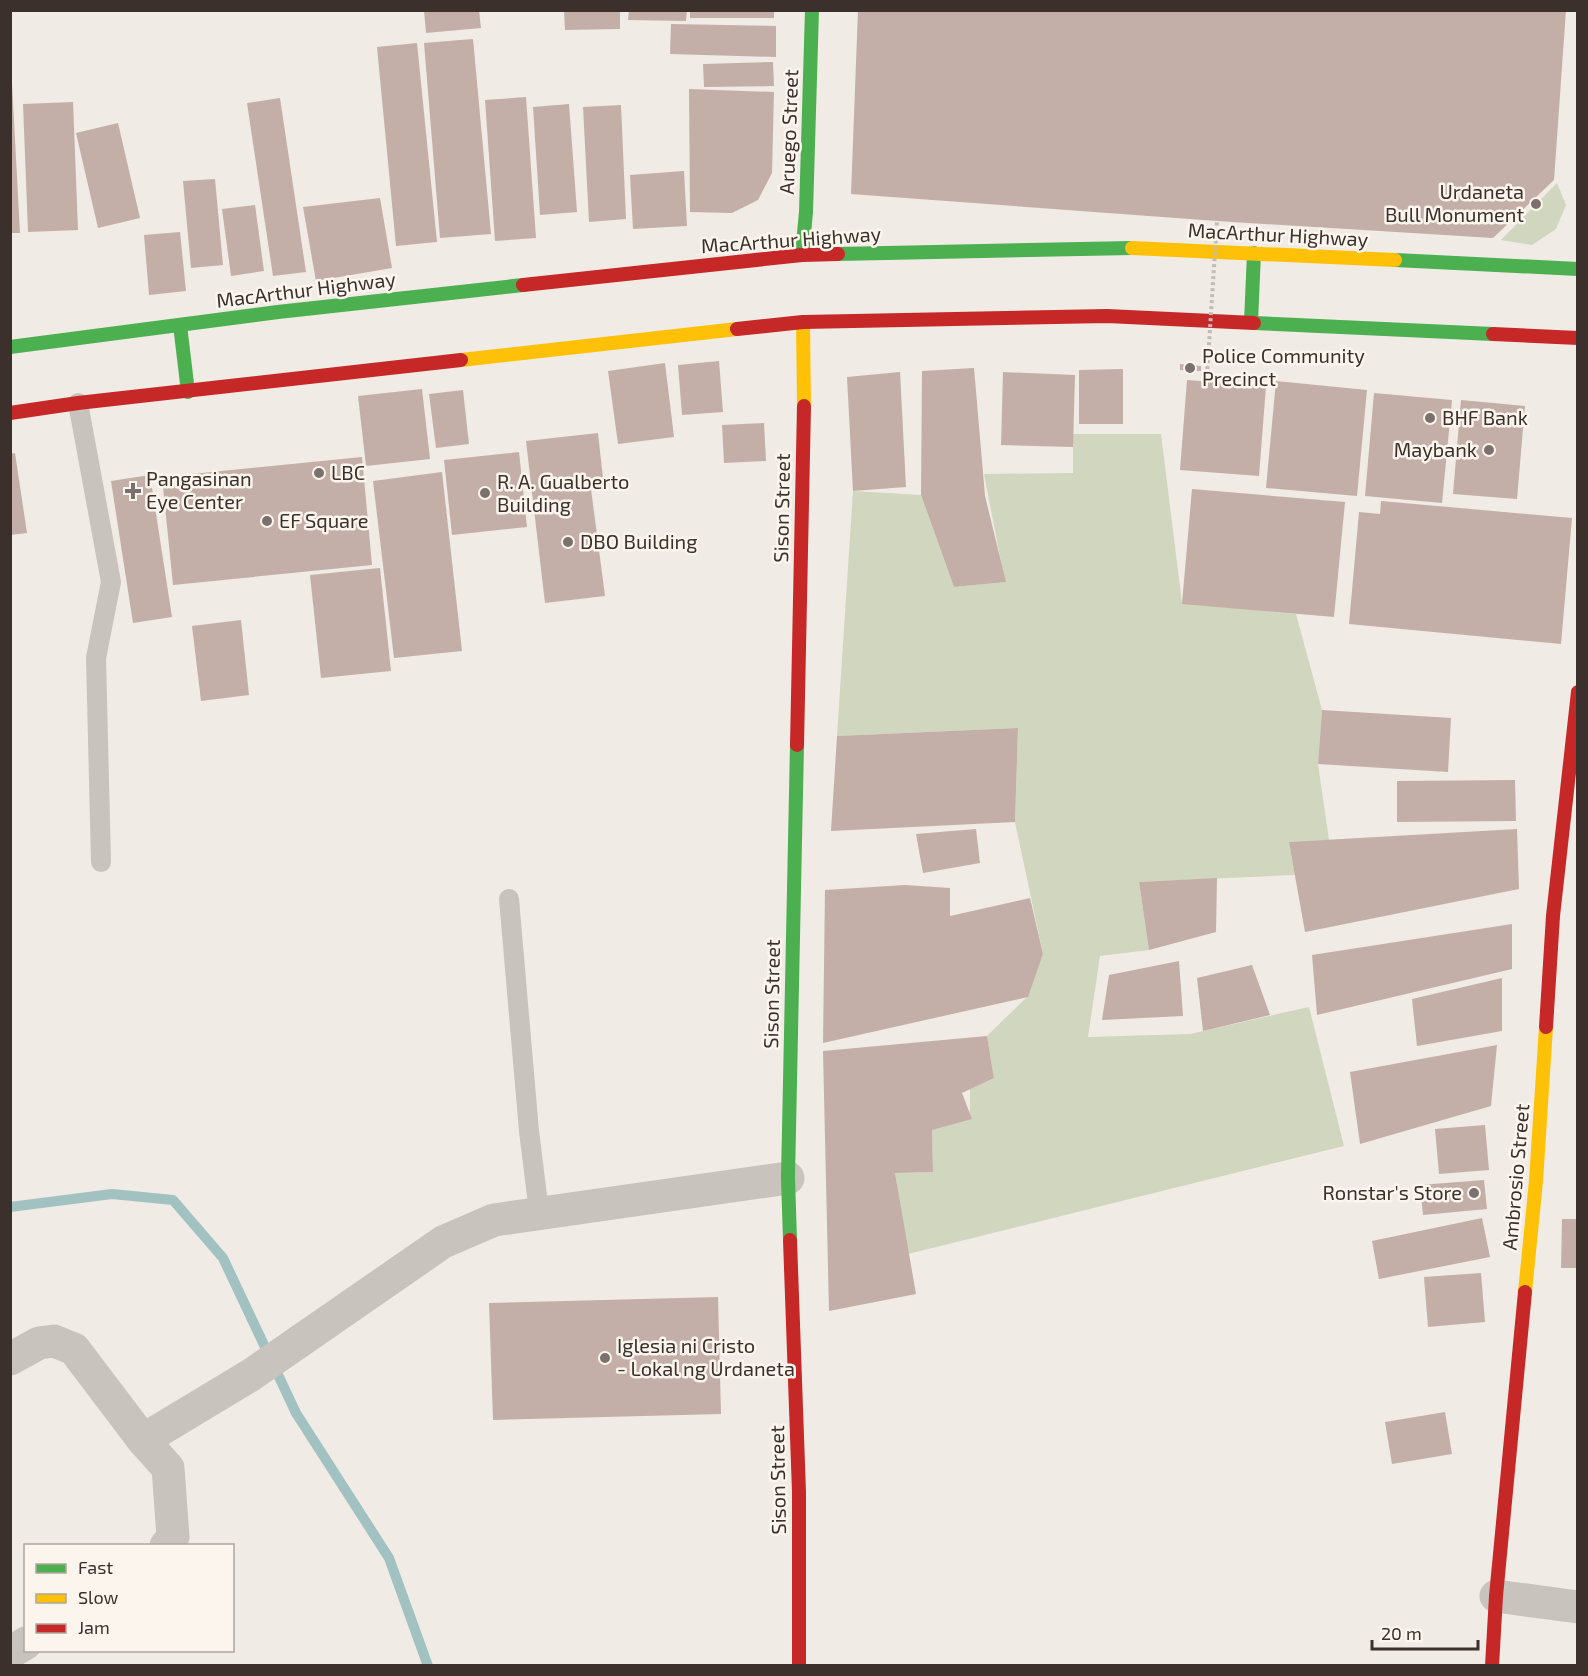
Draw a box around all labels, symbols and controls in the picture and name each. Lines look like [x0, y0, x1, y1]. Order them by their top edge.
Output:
street label: Aruego Street [774, 69, 802, 195]
place label: Urdaneta Bull Monument [1385, 179, 1524, 226]
marker: Urdaneta Bull Monument [1529, 197, 1543, 211]
street label: MacArthur Highway [1187, 217, 1369, 251]
street label: MacArthur Highway [700, 221, 882, 257]
street label: MacArthur Highway [215, 266, 397, 312]
place label: Police Community Precinct [1202, 343, 1365, 390]
marker: Police Community Precinct [1183, 361, 1197, 375]
place label: BHF Bank [1442, 405, 1528, 429]
marker: BHF Bank [1423, 411, 1437, 425]
place label: Maybank [1394, 437, 1477, 461]
marker: Maybank [1482, 443, 1496, 457]
street label: Sison Street [768, 453, 794, 563]
place label: LBC [331, 460, 365, 484]
place label: Pangasinan Eye Center [146, 466, 252, 513]
marker: LBC [312, 466, 326, 480]
place label: R. A. Gualberto Building [497, 469, 629, 516]
marker: Pangasinan Eye Center [124, 482, 142, 500]
marker: R. A. Gualberto Building [478, 486, 492, 500]
place label: EF Square [279, 508, 369, 532]
marker: EF Square [260, 514, 274, 528]
place label: DBO Building [580, 529, 697, 553]
marker: DBO Building [561, 535, 575, 549]
street label: Sison Street [758, 939, 784, 1049]
street label: Ambrosio Street [1497, 1102, 1533, 1251]
place label: Ronstar's Store [1323, 1180, 1462, 1204]
marker: Ronstar's Store [1467, 1186, 1481, 1200]
place label: Iglesia ni Cristo - Lokal ng Urdaneta [617, 1333, 795, 1380]
marker: Iglesia ni Cristo - Lokal ng Urdaneta [598, 1351, 612, 1365]
street label: Sison Street [764, 1425, 790, 1535]
legend [24, 1544, 234, 1652]
text: Fast [78, 1556, 113, 1578]
text: Slow [78, 1586, 119, 1608]
scale bar [1372, 1613, 1478, 1651]
text: Jam [78, 1616, 110, 1638]
text: 20 m [1381, 1622, 1422, 1644]

